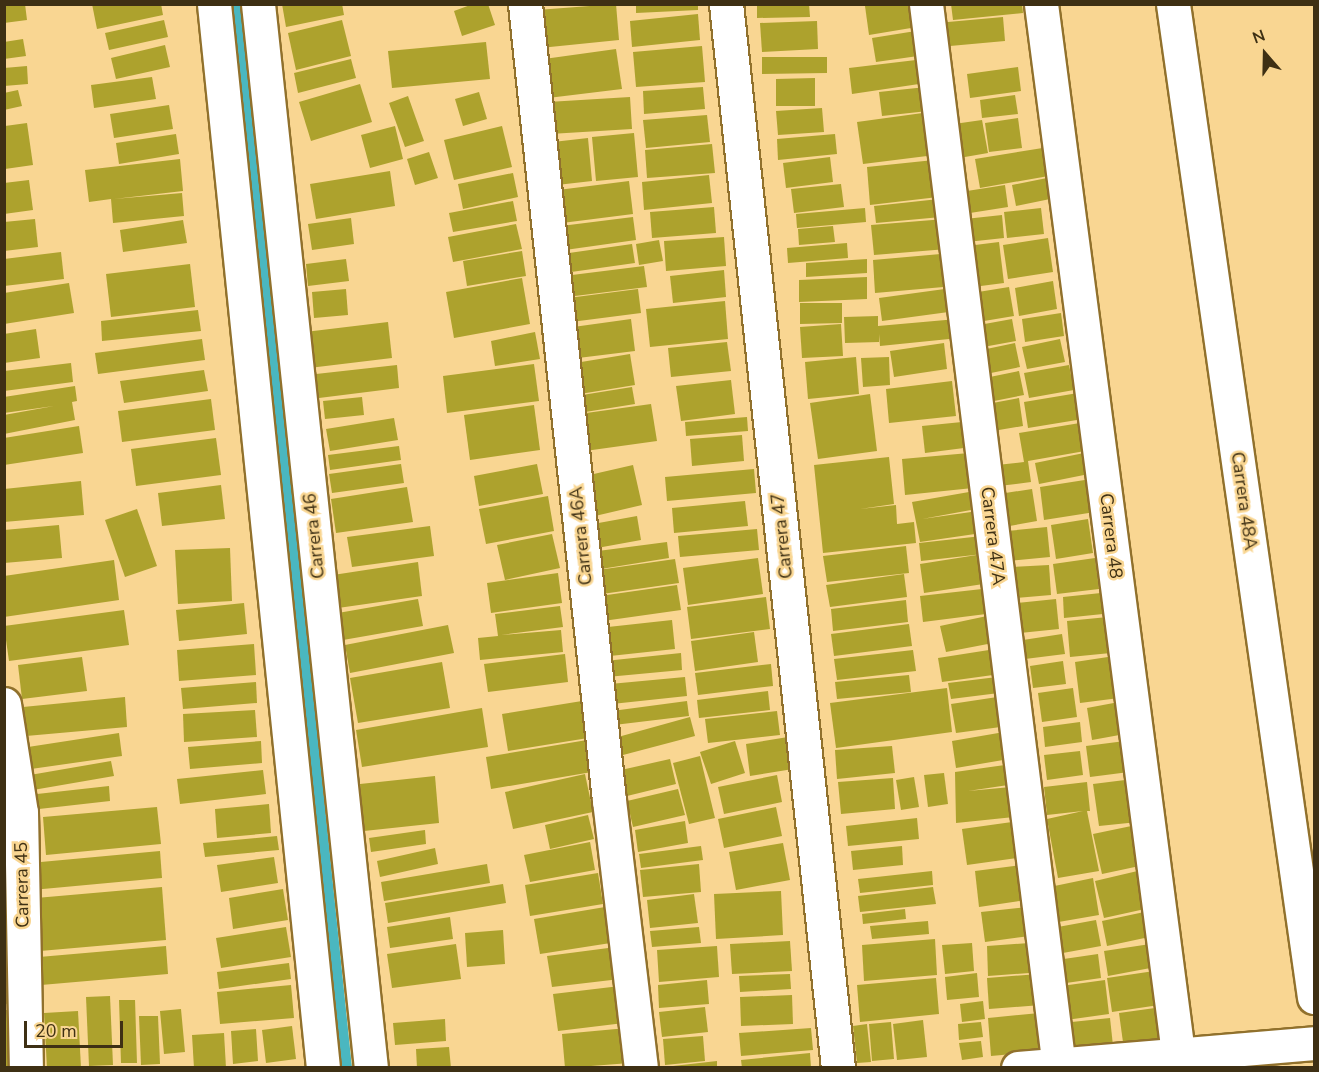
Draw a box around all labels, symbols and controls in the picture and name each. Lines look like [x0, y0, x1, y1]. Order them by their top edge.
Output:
north arrow [1235, 24, 1295, 84]
text: N [1249, 25, 1268, 49]
street label: Carrera 48A [1226, 451, 1262, 551]
street label: Carrera 46A [565, 486, 597, 586]
street label: Carrera 47A [976, 486, 1010, 586]
street label: Carrera 46 [299, 492, 329, 580]
street label: Carrera 47 [767, 492, 797, 580]
street label: Carrera 48 [1095, 492, 1127, 580]
street label: Carrera 45 [10, 842, 34, 928]
scale bar [27, 1009, 126, 1047]
text: 20 m [35, 1019, 77, 1043]

